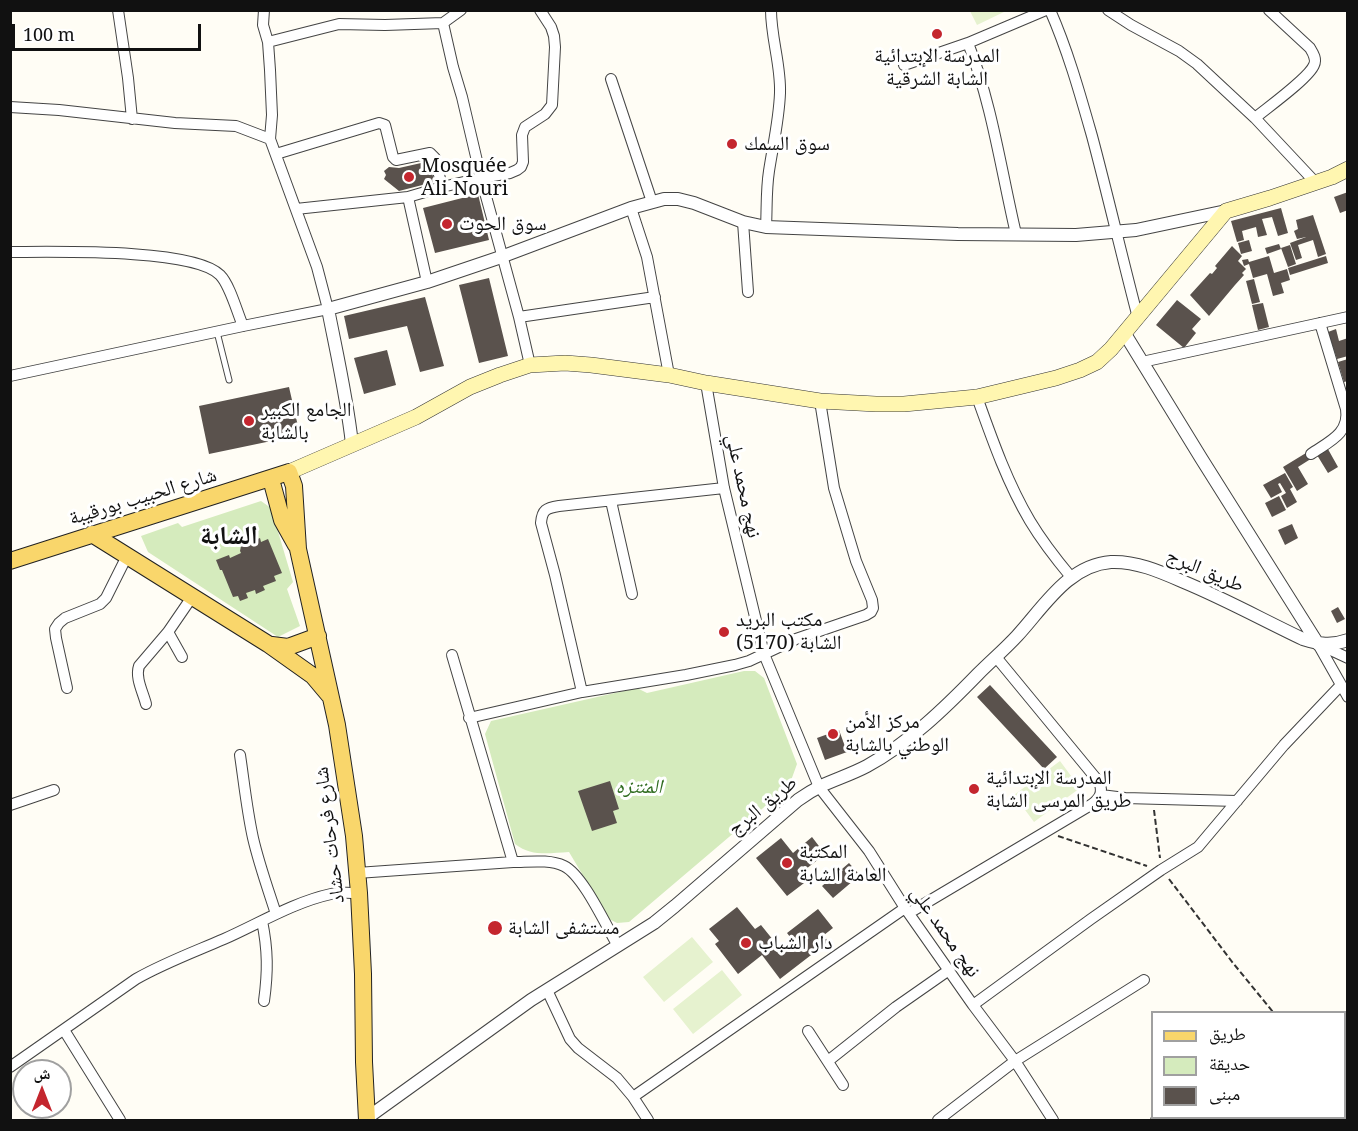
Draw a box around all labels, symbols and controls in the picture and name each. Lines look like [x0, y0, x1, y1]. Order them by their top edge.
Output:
scale bar [15, 12, 204, 50]
text: 100 m [23, 22, 75, 46]
marker: المدرسة الإبتدائية الشابة الشرقية [930, 27, 944, 41]
place label: المدرسة الإبتدائية الشابة الشرقية [874, 44, 1000, 91]
place label: سوق السمك [744, 132, 830, 156]
marker: سوق السمك [725, 137, 739, 151]
place label: Mosquée Ali Nouri [421, 154, 508, 201]
marker: Mosquée Ali Nouri [402, 170, 416, 184]
place label: سوق الحوت [459, 212, 547, 236]
marker: سوق الحوت [440, 217, 454, 231]
place label: الجامع الكبير بالشابة [261, 398, 352, 445]
marker: الجامع الكبير بالشابة [242, 414, 256, 428]
street label: نهج محمد علي [720, 432, 766, 540]
street label: شارع الحبيب بورقيبة [66, 463, 220, 531]
district label: الشابة [200, 521, 258, 553]
street label: طريق البرج [1163, 544, 1247, 598]
place label: مكتب البريد الشابة (5170) [736, 608, 842, 655]
marker: مكتب البريد الشابة (5170) [717, 625, 731, 639]
place label: مركز الأمن الوطني بالشابة [845, 710, 949, 757]
marker: مركز الأمن الوطني بالشابة [826, 727, 840, 741]
street label: شارع فرحات حشاد [310, 765, 350, 905]
place label: المدرسة الإبتدائية طريق المرسى الشابة [986, 766, 1131, 813]
street label: طريق البرج [724, 771, 802, 841]
park label: المنتزه [616, 775, 662, 799]
marker: المدرسة الإبتدائية طريق المرسى الشابة [967, 782, 981, 796]
place label: المكتبة العامة الشابة [799, 840, 887, 887]
marker: المكتبة العامة الشابة [780, 856, 794, 870]
street label: نهج محمد علي [905, 882, 985, 982]
place label: مستشفى الشابة [508, 916, 619, 940]
marker: مستشفى الشابة [486, 919, 504, 937]
place label: دار الشباب [758, 931, 833, 955]
marker: دار الشباب [739, 936, 753, 950]
legend [1151, 1011, 1346, 1119]
text: طريق [1209, 1021, 1246, 1045]
text: حديقة [1209, 1051, 1250, 1075]
north arrow [12, 1059, 72, 1119]
text: ش [34, 1062, 50, 1084]
text: مبنى [1209, 1081, 1240, 1105]

